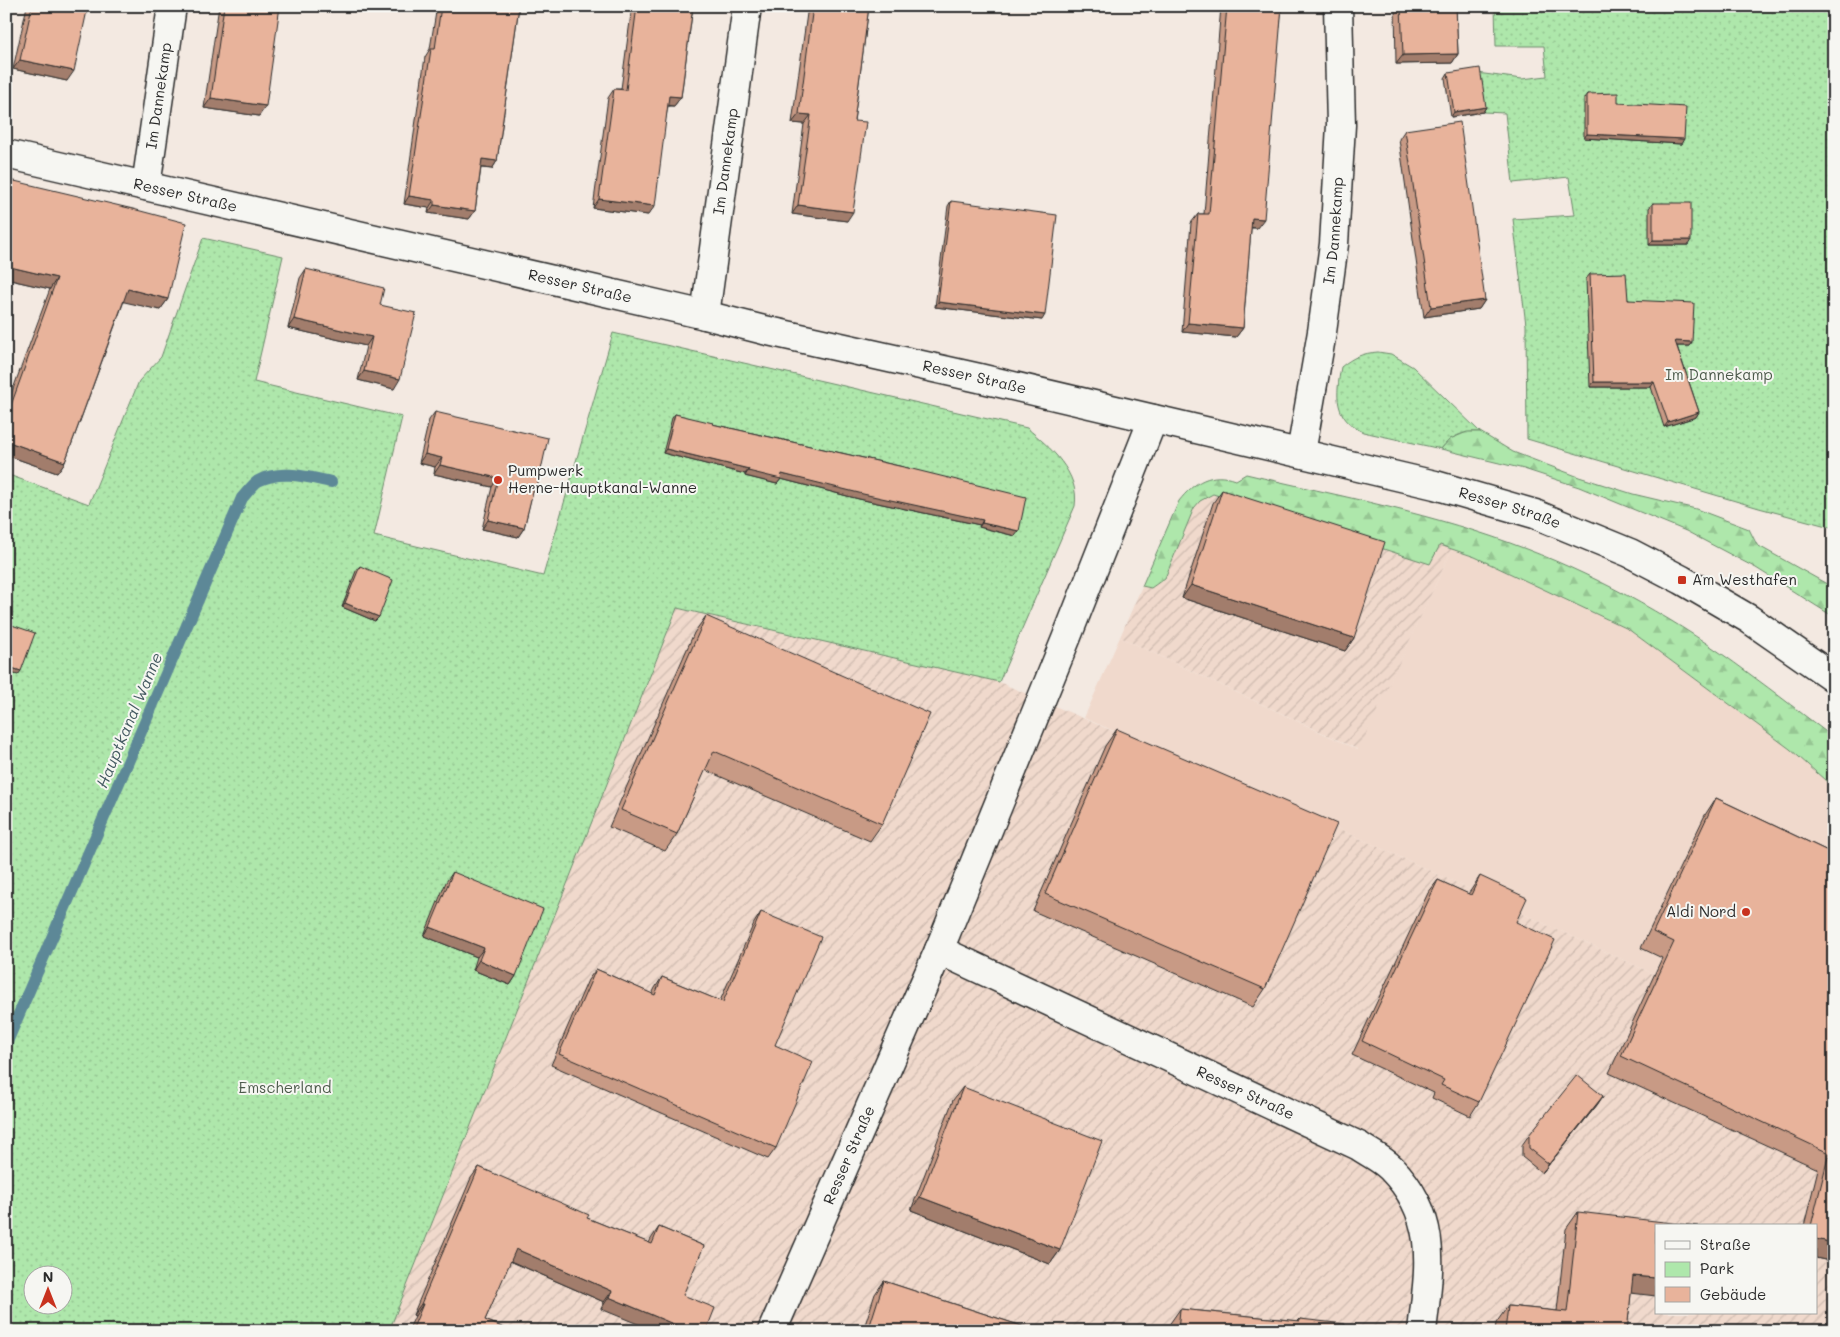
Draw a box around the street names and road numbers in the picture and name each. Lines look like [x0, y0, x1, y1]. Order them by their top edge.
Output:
street label: Im Dannekamp [140, 41, 176, 150]
street label: Im Dannekamp [708, 107, 742, 216]
street label: Resser Straße [132, 173, 239, 216]
street label: Im Dannekamp [1318, 176, 1347, 285]
street label: Resser Straße [526, 264, 634, 307]
street label: Resser Straße [921, 355, 1029, 398]
street label: Resser Straße [1457, 481, 1564, 533]
street label: Resser Straße [1193, 1061, 1298, 1123]
street label: Resser Straße [818, 1102, 879, 1207]

